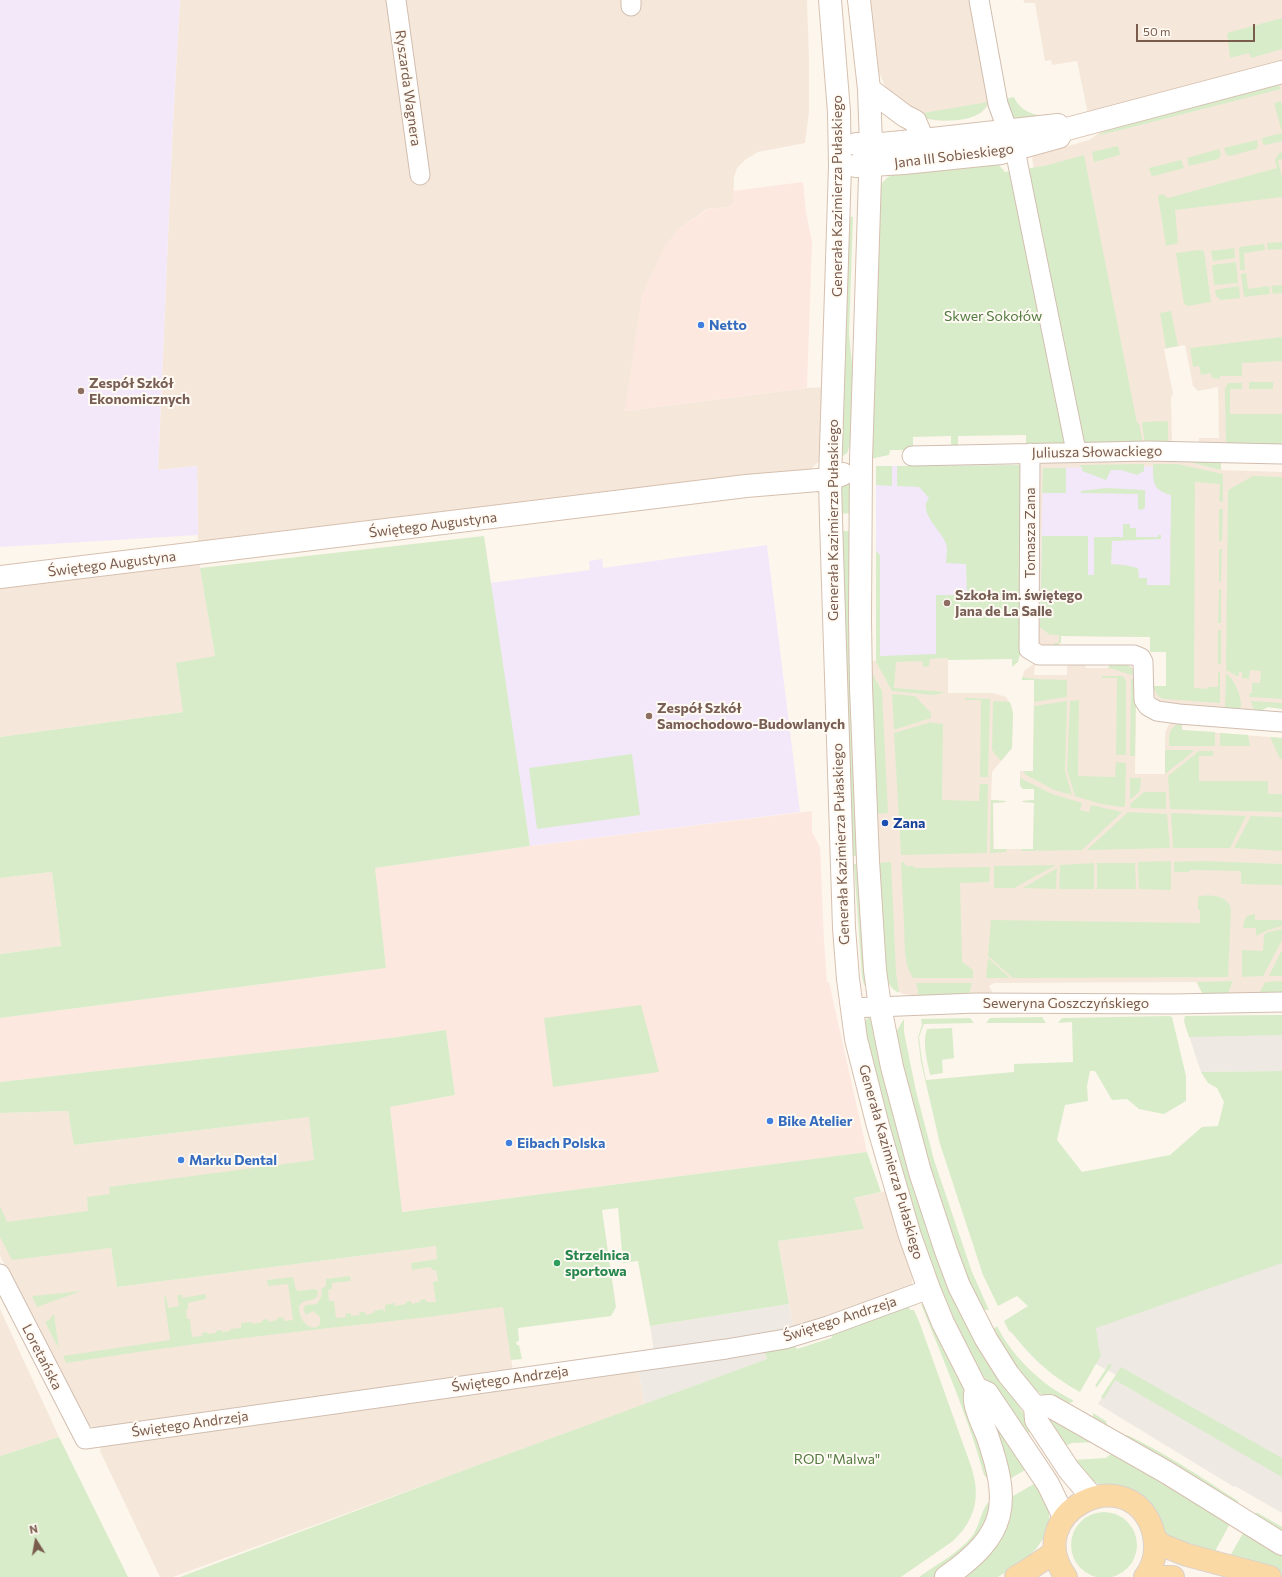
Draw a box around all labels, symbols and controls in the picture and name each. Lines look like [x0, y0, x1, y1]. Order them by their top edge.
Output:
scale bar [1138, 16, 1257, 42]
text: 50 m [1143, 24, 1171, 38]
street label: Ryszarda Wagnera [392, 29, 424, 147]
street label: Generała Kazimierza Pułaskiego [829, 95, 845, 297]
street label: Jana III Sobieskiego [893, 140, 1015, 172]
park label: Skwer Sokołów [944, 308, 1042, 324]
place label: Netto [709, 317, 747, 333]
marker: Netto [696, 320, 706, 330]
place label: Zespół Szkół Ekonomicznych [89, 375, 190, 408]
marker: Zespół Szkół Ekonomicznych [76, 386, 86, 396]
street label: Generała Kazimierza Pułaskiego [825, 419, 841, 621]
street label: Juliusza Słowackiego [1032, 442, 1162, 462]
street label: Tomasza Zana [1022, 487, 1038, 579]
street label: Świętego Augustyna [368, 509, 498, 541]
street label: Świętego Augustyna [47, 548, 177, 580]
place label: Szkoła im. świętego Jana de La Salle [955, 587, 1083, 620]
marker: Szkoła im. świętego Jana de La Salle [942, 598, 952, 608]
place label: Zespół Szkół Samochodowo-Budowlanych [657, 700, 845, 732]
marker: Zespół Szkół Samochodowo-Budowlanych [644, 711, 654, 721]
street label: Generała Kazimierza Pułaskiego [829, 743, 853, 945]
place label: Zana [893, 815, 925, 831]
marker: Zana [880, 818, 890, 828]
street label: Seweryna Goszczyńskiego [983, 995, 1149, 1011]
street label: Generała Kazimierza Pułaskiego [855, 1063, 927, 1261]
place label: Bike Atelier [778, 1113, 852, 1129]
marker: Bike Atelier [765, 1116, 775, 1126]
place label: Eibach Polska [517, 1135, 605, 1151]
marker: Eibach Polska [504, 1138, 514, 1148]
place label: Marku Dental [189, 1152, 277, 1168]
marker: Marku Dental [176, 1155, 186, 1165]
place label: Strzelnica sportowa [565, 1247, 629, 1280]
marker: Strzelnica sportowa [552, 1258, 562, 1268]
street label: Świętego Andrzeja [781, 1293, 899, 1345]
street label: Loretańska [18, 1321, 66, 1393]
street label: Świętego Andrzeja [450, 1362, 570, 1396]
street label: Świętego Andrzeja [130, 1407, 250, 1441]
park label: ROD "Malwa" [794, 1451, 880, 1467]
north arrow [16, 1521, 56, 1561]
text: N [28, 1522, 39, 1536]

